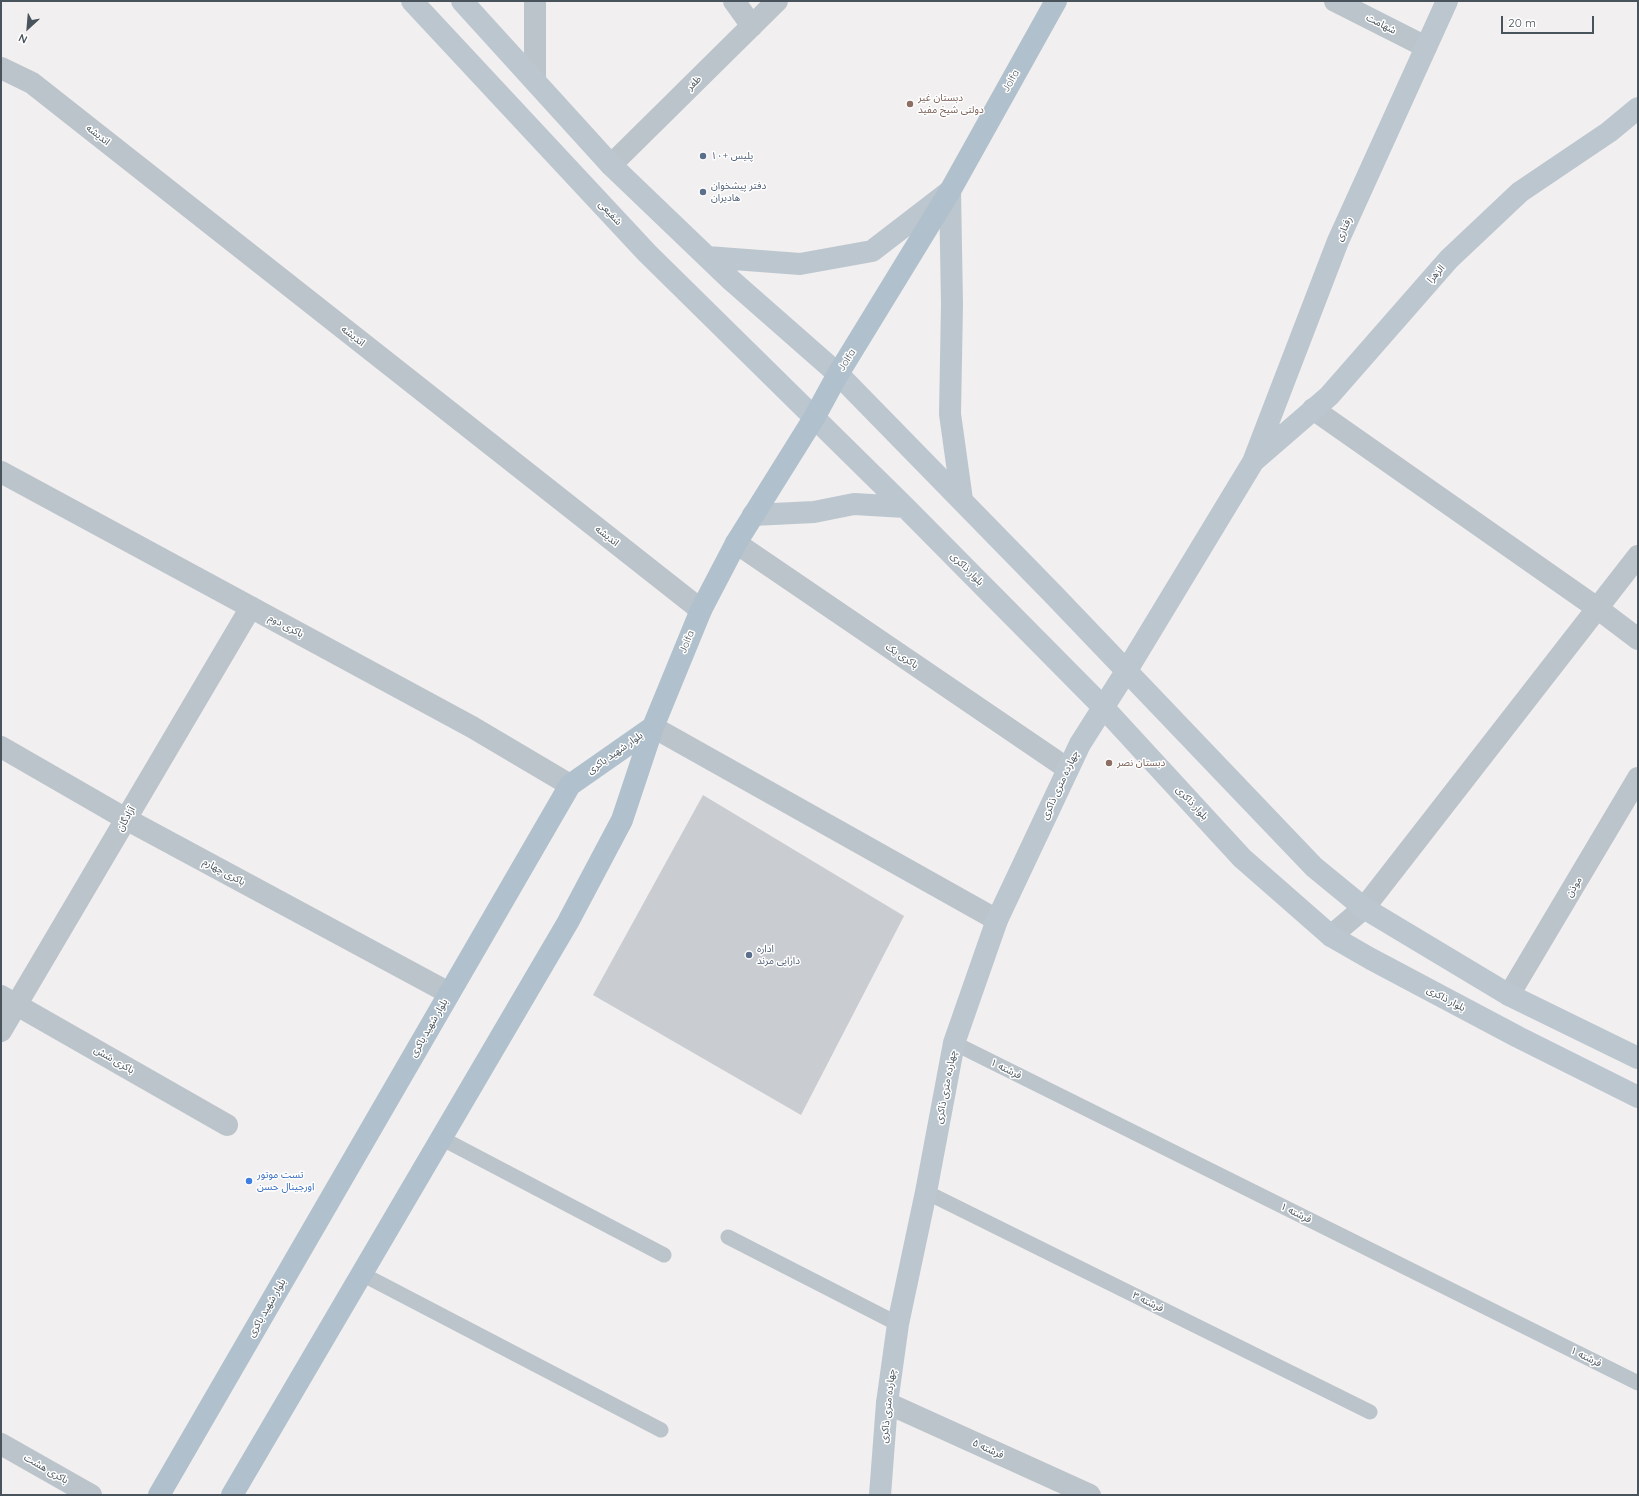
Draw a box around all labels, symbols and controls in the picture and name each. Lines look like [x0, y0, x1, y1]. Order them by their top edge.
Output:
north arrow [8, 8, 48, 48]
scale bar [1503, 8, 1596, 34]
street label: شهامت [1364, 11, 1398, 37]
text: 20 m [1508, 15, 1536, 30]
text: N [16, 31, 29, 47]
street label: Jolfa [1000, 68, 1022, 94]
street label: ظفر [684, 73, 704, 93]
place label: دبستان غیر دولتی شیخ مفید [918, 92, 984, 116]
marker: دبستان غیر دولتی شیخ مفید [905, 99, 915, 109]
street label: اندیشه [84, 122, 112, 148]
place label: پلیس +۱۰ [711, 150, 753, 162]
marker: پلیس +۱۰ [698, 151, 708, 161]
place label: دفتر پیشخوان هادیران [711, 180, 766, 204]
marker: دفتر پیشخوان هادیران [698, 187, 708, 197]
street label: شفیعی [596, 198, 624, 228]
street label: رفتاری [1333, 215, 1355, 243]
street label: الزهرا [1425, 262, 1447, 286]
street label: اندیشه [339, 323, 367, 349]
street label: Jolfa [836, 347, 858, 373]
street label: اندیشه [593, 523, 621, 549]
street label: بلوار ذاکری [948, 550, 986, 588]
street label: باکری دوم [266, 612, 306, 640]
street label: Jolfa [677, 629, 697, 655]
street label: باکری یک [883, 641, 921, 671]
street label: بلوار شهید باکری [585, 729, 645, 777]
street label: چهارده متری ذاکری [1039, 749, 1081, 821]
place label: دبستان نصر [1117, 757, 1165, 769]
marker: دبستان نصر [1104, 758, 1114, 768]
street label: بلوار ذاکری [1173, 784, 1211, 822]
street label: آزادگان [114, 804, 138, 834]
street label: باکری چهارم [201, 856, 247, 888]
street label: موذن [1563, 875, 1585, 899]
place label: اداره دارایی مرند [757, 943, 800, 966]
marker: اداره دارایی مرند [744, 950, 754, 960]
street label: بلوار ذاکری [1425, 984, 1467, 1014]
street label: بلوار شهید باکری [408, 997, 450, 1059]
street label: باکری شش [92, 1044, 136, 1076]
street label: چهارده متری ذاکری [933, 1049, 959, 1125]
street label: فرشته ۱ [989, 1056, 1023, 1082]
place label: تست موتور اورجینال حسن [257, 1169, 314, 1192]
marker: تست موتور اورجینال حسن [244, 1176, 254, 1186]
street label: فرشته ۱ [1279, 1200, 1313, 1226]
street label: بلوار شهید باکری [246, 1277, 288, 1339]
street label: فرشته ۳ [1131, 1289, 1165, 1315]
street label: فرشته ۱ [1569, 1344, 1603, 1370]
street label: چهارده متری ذاکری [878, 1368, 898, 1444]
street label: فرشته ۵ [970, 1437, 1006, 1461]
street label: باکری هشت [22, 1452, 70, 1486]

